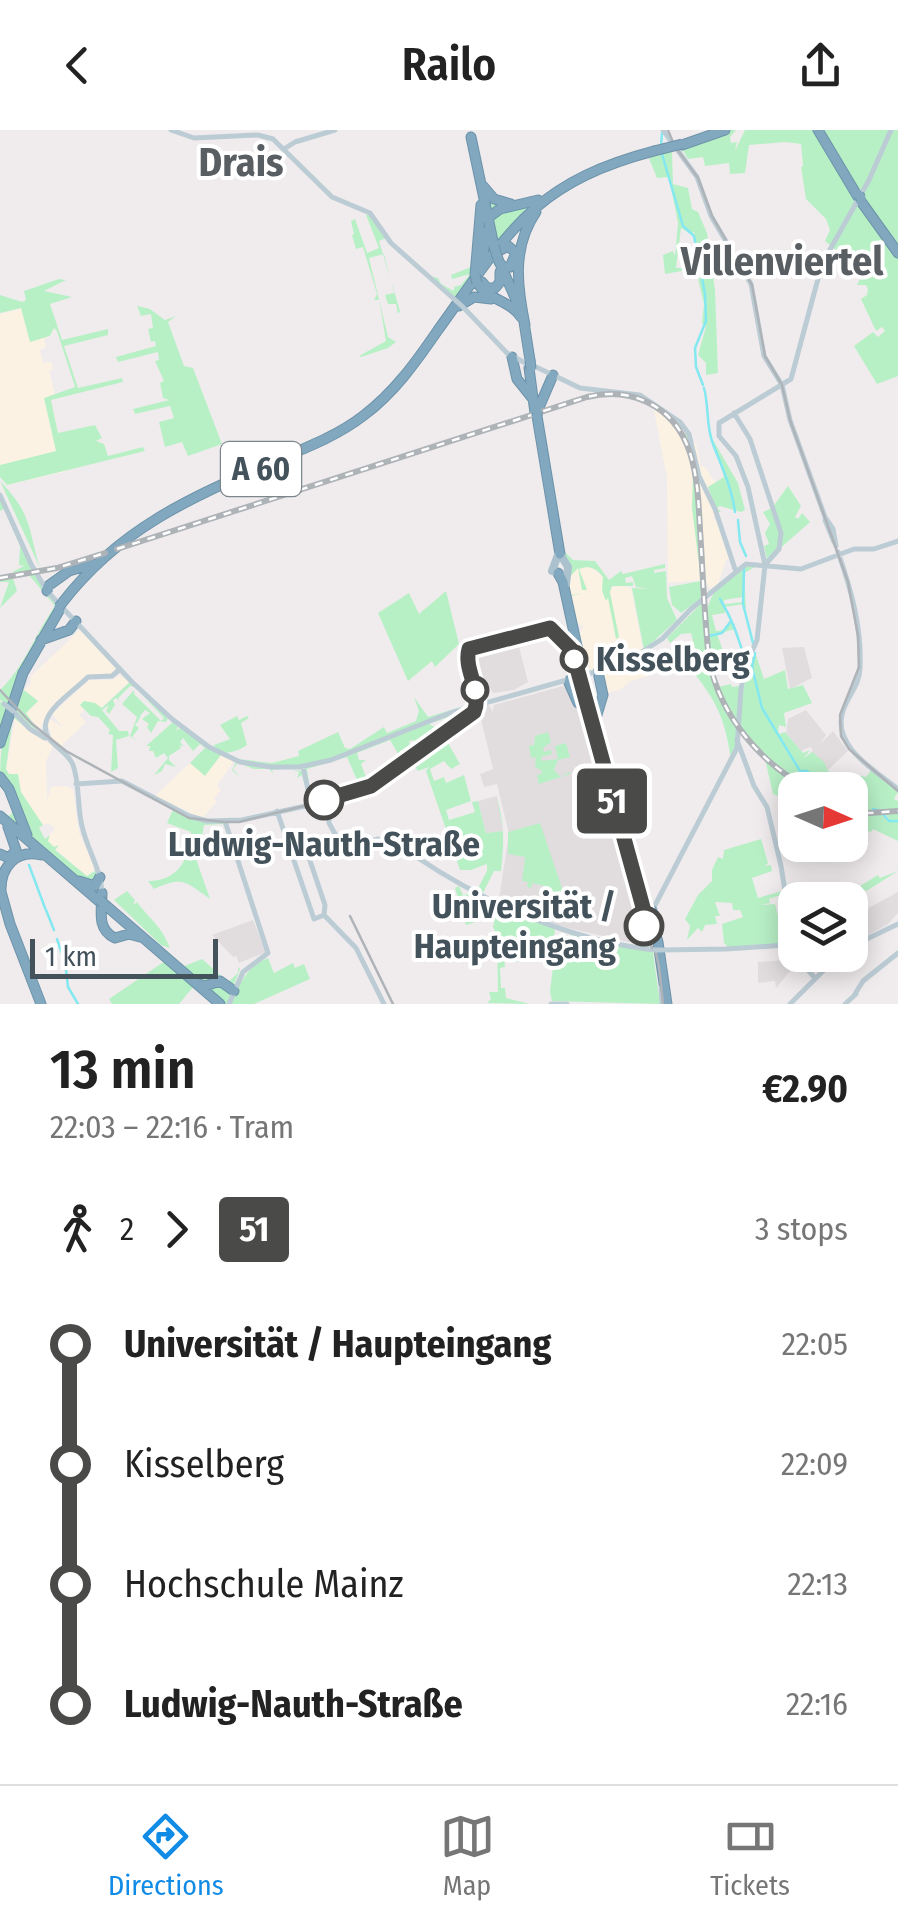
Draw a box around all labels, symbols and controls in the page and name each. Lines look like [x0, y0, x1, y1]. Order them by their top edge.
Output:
icon: back [50, 38, 105, 93]
text: Railo [402, 38, 496, 92]
icon: share [793, 38, 848, 93]
district label: Drais [198, 139, 284, 187]
district label: Villenviertel [680, 238, 884, 286]
road number: A 60 [221, 442, 301, 496]
place label: Kisselberg [596, 638, 750, 680]
marker: Kisselberg [561, 646, 587, 672]
unlabelled marker [462, 677, 488, 703]
line badge: 51 [567, 768, 657, 834]
north arrow [778, 772, 868, 862]
map controls [778, 772, 868, 972]
text: 51 [597, 780, 627, 822]
marker: Ludwig-Nauth-Straße [305, 781, 343, 819]
place label: Ludwig-Nauth-Straße [168, 823, 480, 865]
button: layers [778, 882, 868, 972]
place label: Universität / Haupteingang [414, 885, 617, 967]
marker: Universität / Haupteingang [625, 907, 663, 945]
scale bar [30, 934, 218, 978]
text: 1 km [45, 940, 97, 973]
text: 13 min [50, 1037, 196, 1103]
text: €2.90 [762, 1066, 848, 1112]
text: 22:03 – 22:16 · Tram [50, 1108, 294, 1146]
icon: walk [50, 1202, 105, 1257]
icon: forward [149, 1202, 204, 1257]
text: 51 [239, 1208, 269, 1250]
text: 2 [120, 1210, 134, 1248]
text: 3 stops [755, 1210, 848, 1248]
text: Universität / Haupteingang [124, 1321, 551, 1367]
text: 22:05 [782, 1325, 848, 1363]
text: Kisselberg [124, 1441, 284, 1487]
text: 22:09 [781, 1445, 848, 1483]
text: Hochschule Mainz [124, 1561, 404, 1607]
text: 22:13 [787, 1565, 848, 1603]
text: Ludwig-Nauth-Straße [124, 1681, 463, 1727]
text: 22:16 [786, 1685, 848, 1723]
tab: Directions [108, 1809, 224, 1902]
tab: Map [440, 1809, 495, 1902]
tab: Tickets [710, 1809, 790, 1902]

